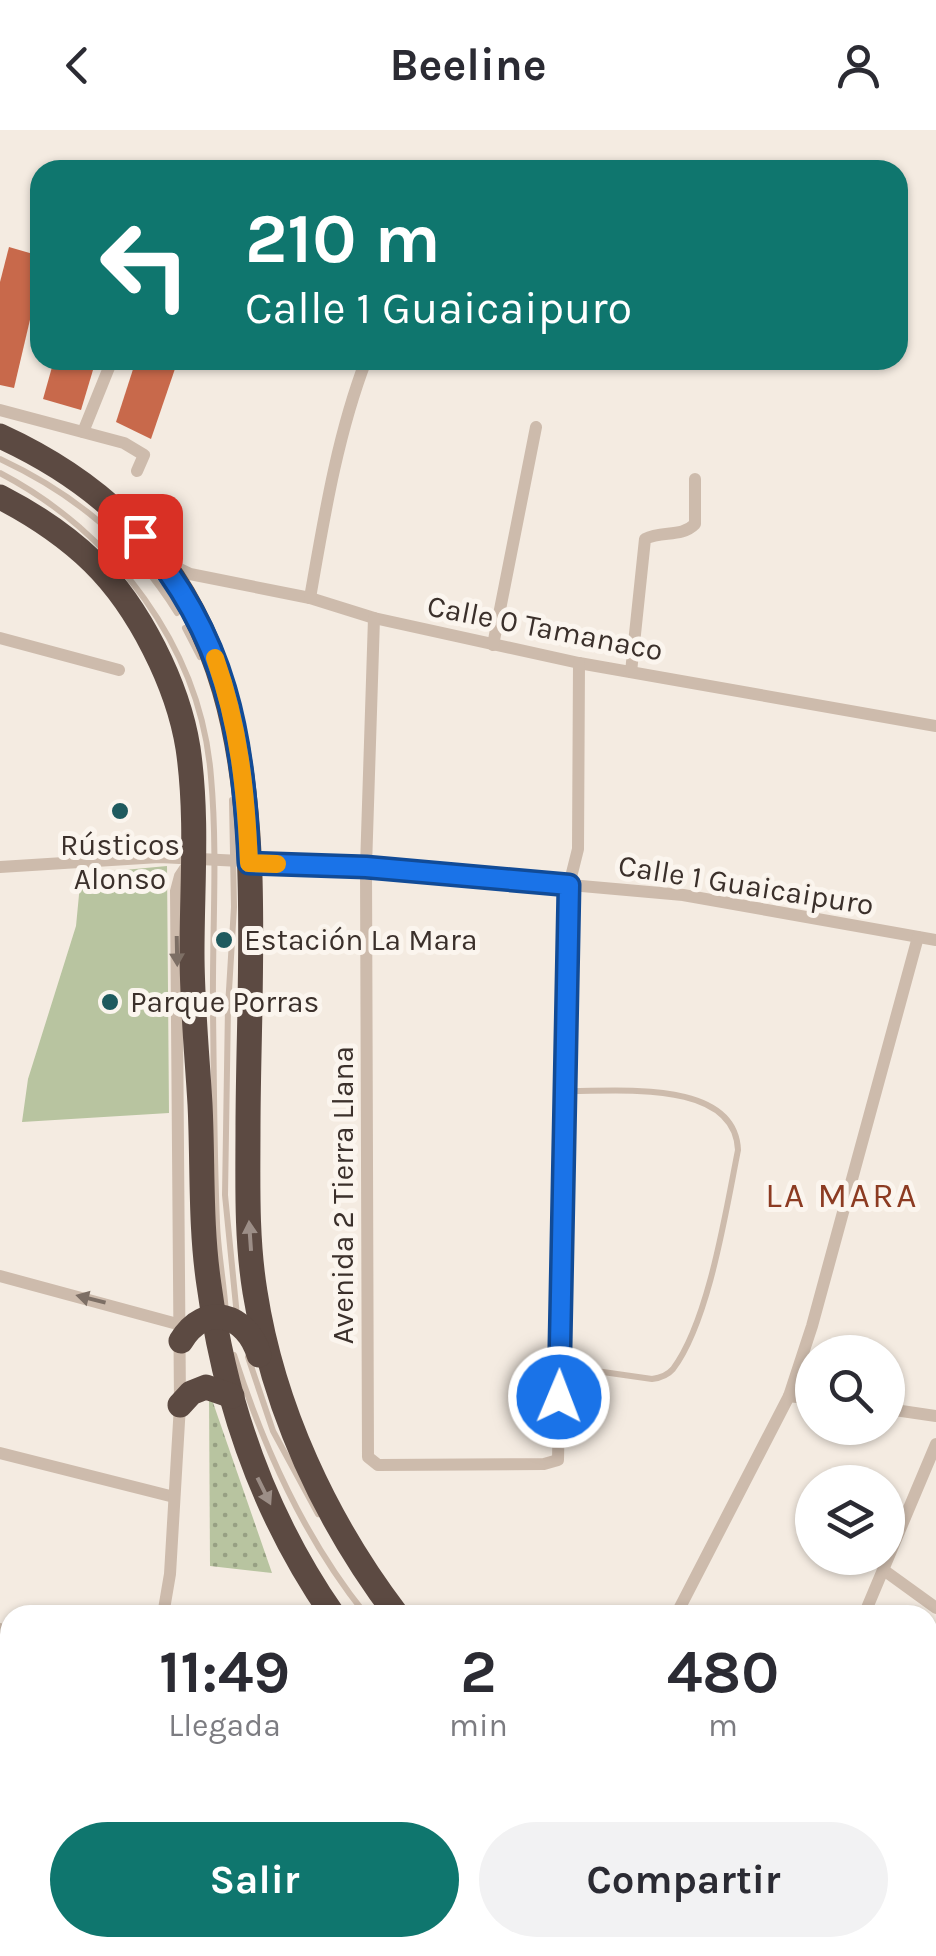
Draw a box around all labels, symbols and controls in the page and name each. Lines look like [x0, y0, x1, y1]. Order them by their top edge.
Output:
icon: back [50, 38, 105, 93]
icon: person [831, 38, 886, 93]
text: Beeline [389, 39, 547, 91]
text: 210 m [245, 198, 441, 280]
icon: left [80, 200, 210, 330]
text: Calle 1 Guaicaipuro [245, 282, 632, 334]
pin [98, 494, 183, 579]
icon: arrive [113, 509, 168, 564]
street label: Calle 0 Tamanaco [424, 588, 666, 668]
marker: Rústicos Alonso [109, 800, 131, 822]
place label: Rústicos Alonso [60, 827, 180, 897]
street label: Calle 1 Guaicaipuro [616, 847, 876, 923]
place label: Estación La Mara [244, 922, 477, 958]
marker: Estación La Mara [213, 929, 235, 951]
one-way arrow [169, 935, 185, 967]
place label: Parque Porras [130, 984, 319, 1020]
marker: Parque Porras [99, 991, 121, 1013]
street label: Avenida 2 Tierra Llana [325, 1046, 361, 1344]
district label: LA MARA [765, 1175, 919, 1216]
one-way arrow [241, 1220, 257, 1251]
one-way arrow [75, 1291, 106, 1307]
map controls [795, 1335, 905, 1575]
button: search [795, 1335, 905, 1445]
position arrow [507, 1345, 611, 1449]
button: layers [795, 1465, 905, 1575]
one-way arrow [256, 1477, 273, 1506]
text: 11:49 [159, 1637, 290, 1707]
text: 2 [460, 1637, 497, 1707]
text: 480 [667, 1637, 779, 1707]
text: Llegada [168, 1707, 281, 1744]
text: min [449, 1707, 508, 1744]
text: m [708, 1707, 738, 1744]
button: Salir [50, 1822, 459, 1937]
button: Compartir [479, 1822, 888, 1937]

